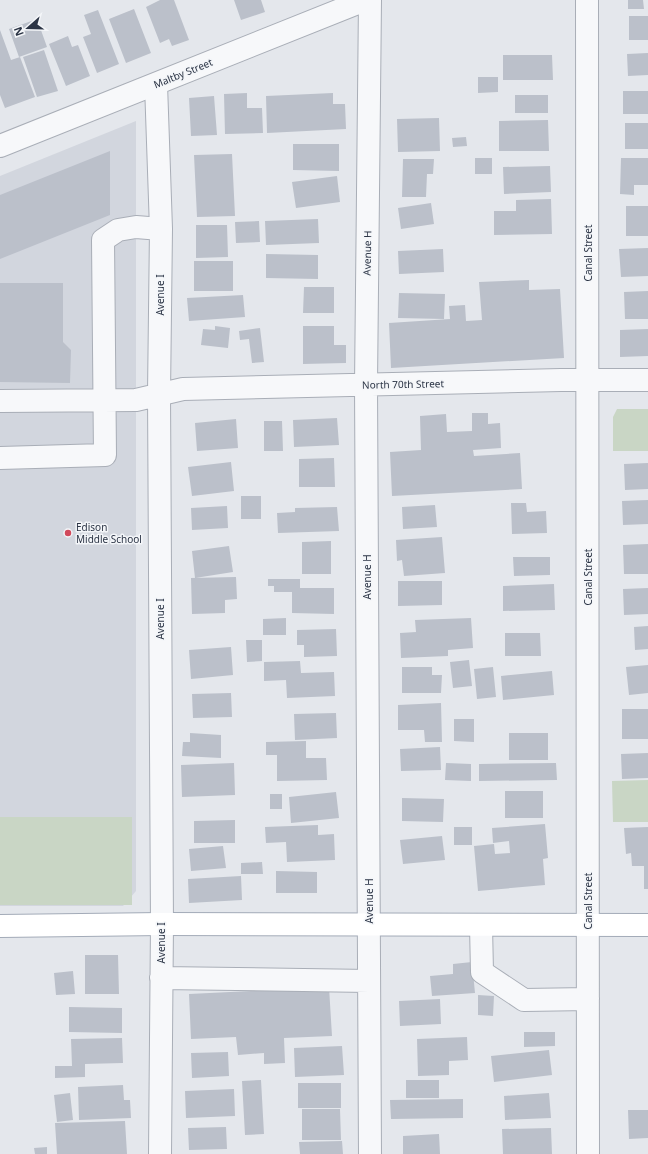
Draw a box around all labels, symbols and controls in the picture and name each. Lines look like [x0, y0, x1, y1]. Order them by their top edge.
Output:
north arrow [8, 8, 48, 48]
text: N [10, 25, 27, 38]
street label: Maltby Street [151, 55, 215, 91]
street label: Canal Street [581, 224, 595, 281]
street label: Avenue H [360, 230, 374, 276]
street label: Avenue I [153, 274, 167, 316]
street label: North 70th Street [362, 376, 444, 392]
place label: Edison Middle School [76, 520, 142, 546]
marker: Edison Middle School [63, 528, 73, 538]
street label: Canal Street [581, 548, 595, 605]
street label: Avenue H [360, 554, 374, 600]
street label: Avenue I [153, 598, 167, 640]
street label: Canal Street [581, 872, 595, 929]
street label: Avenue H [362, 878, 376, 924]
street label: Avenue I [154, 922, 168, 964]

